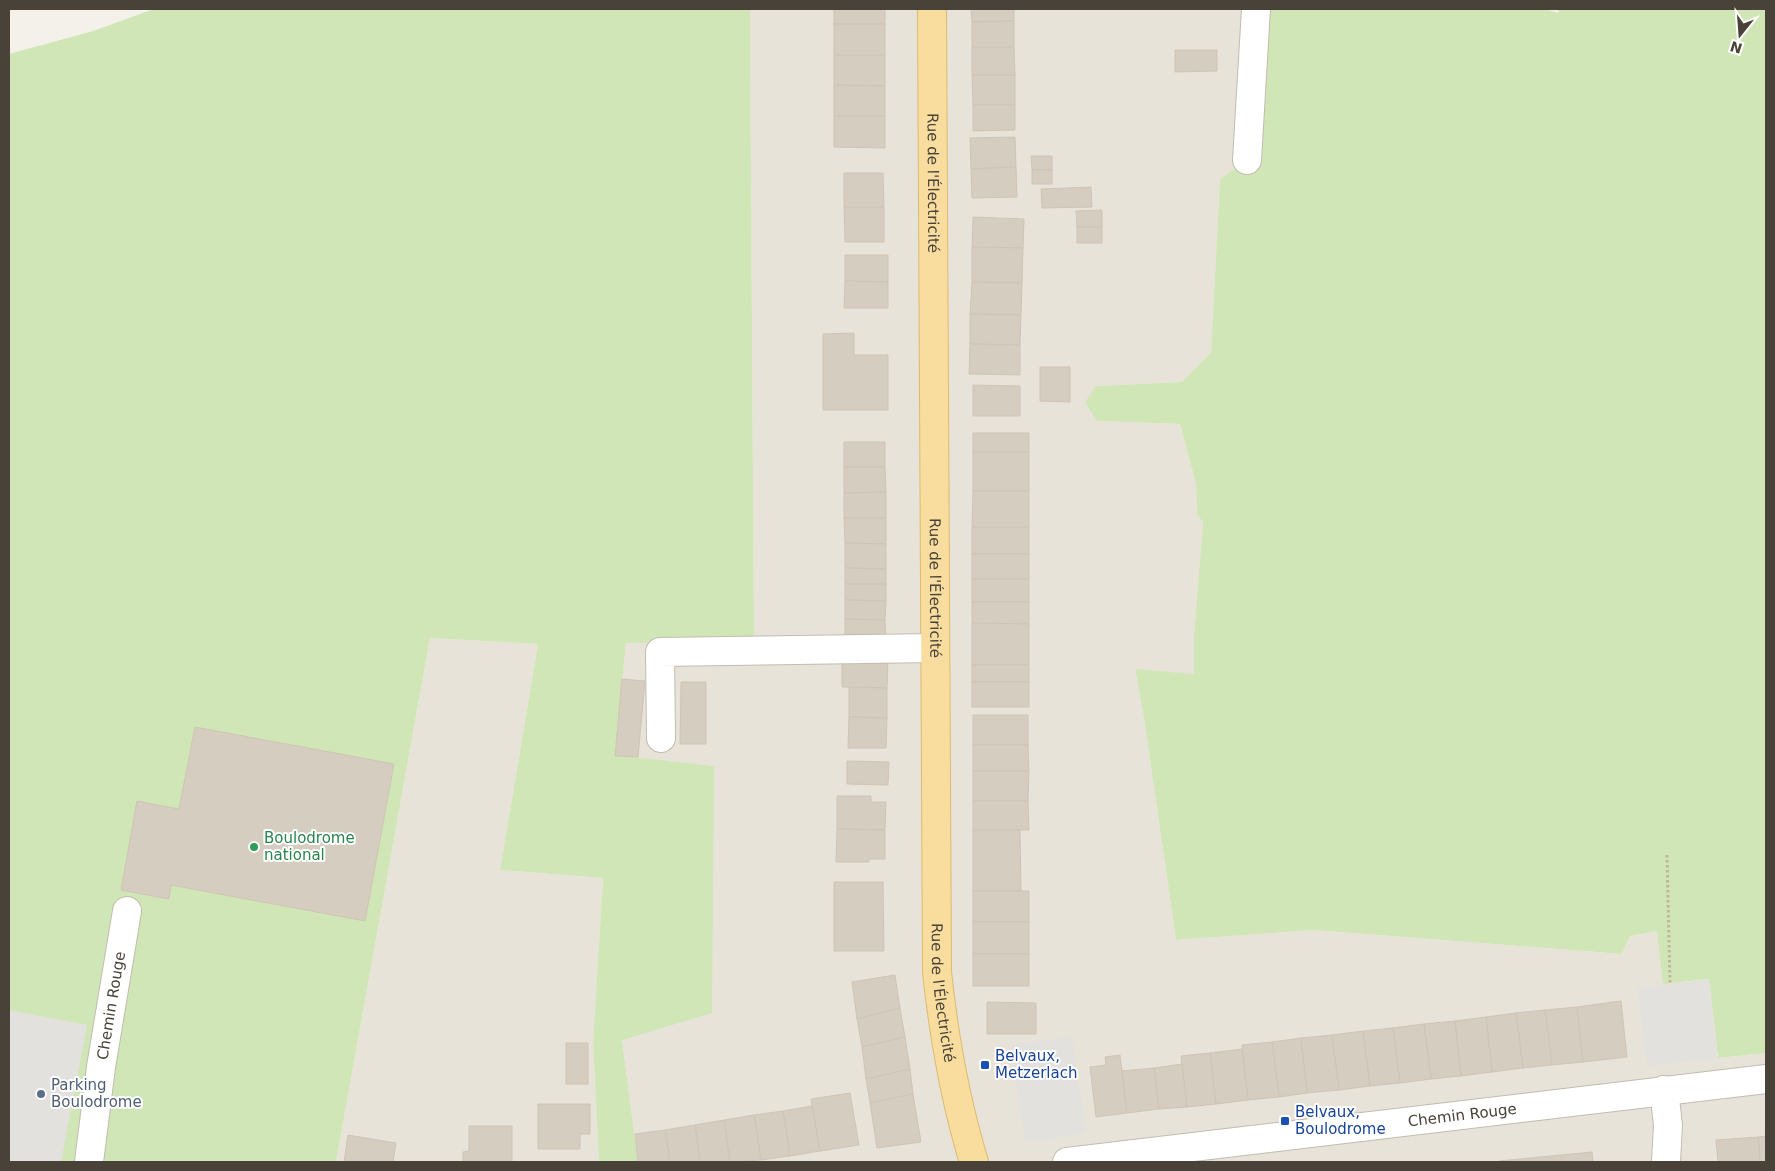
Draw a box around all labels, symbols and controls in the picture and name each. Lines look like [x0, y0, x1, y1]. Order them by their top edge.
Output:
north arrow [1715, 10, 1765, 60]
text: N [1728, 38, 1744, 57]
street label: Rue de l'Électricité [924, 113, 943, 253]
street label: Rue de l'Électricité [926, 518, 945, 658]
place label: Boulodrome national [264, 829, 355, 864]
marker: Boulodrome national [248, 841, 260, 853]
street label: Rue de l'Électricité [928, 923, 959, 1064]
street label: Chemin Rouge [93, 950, 129, 1061]
place label: Belvaux, Metzerlach [995, 1047, 1077, 1082]
marker: Belvaux, Metzerlach [979, 1059, 991, 1071]
place label: Parking Boulodrome [51, 1076, 142, 1111]
marker: Parking Boulodrome [35, 1088, 47, 1100]
street label: Chemin Rouge [1407, 1100, 1518, 1130]
place label: Belvaux, Boulodrome [1295, 1103, 1386, 1138]
marker: Belvaux, Boulodrome [1279, 1115, 1291, 1127]

